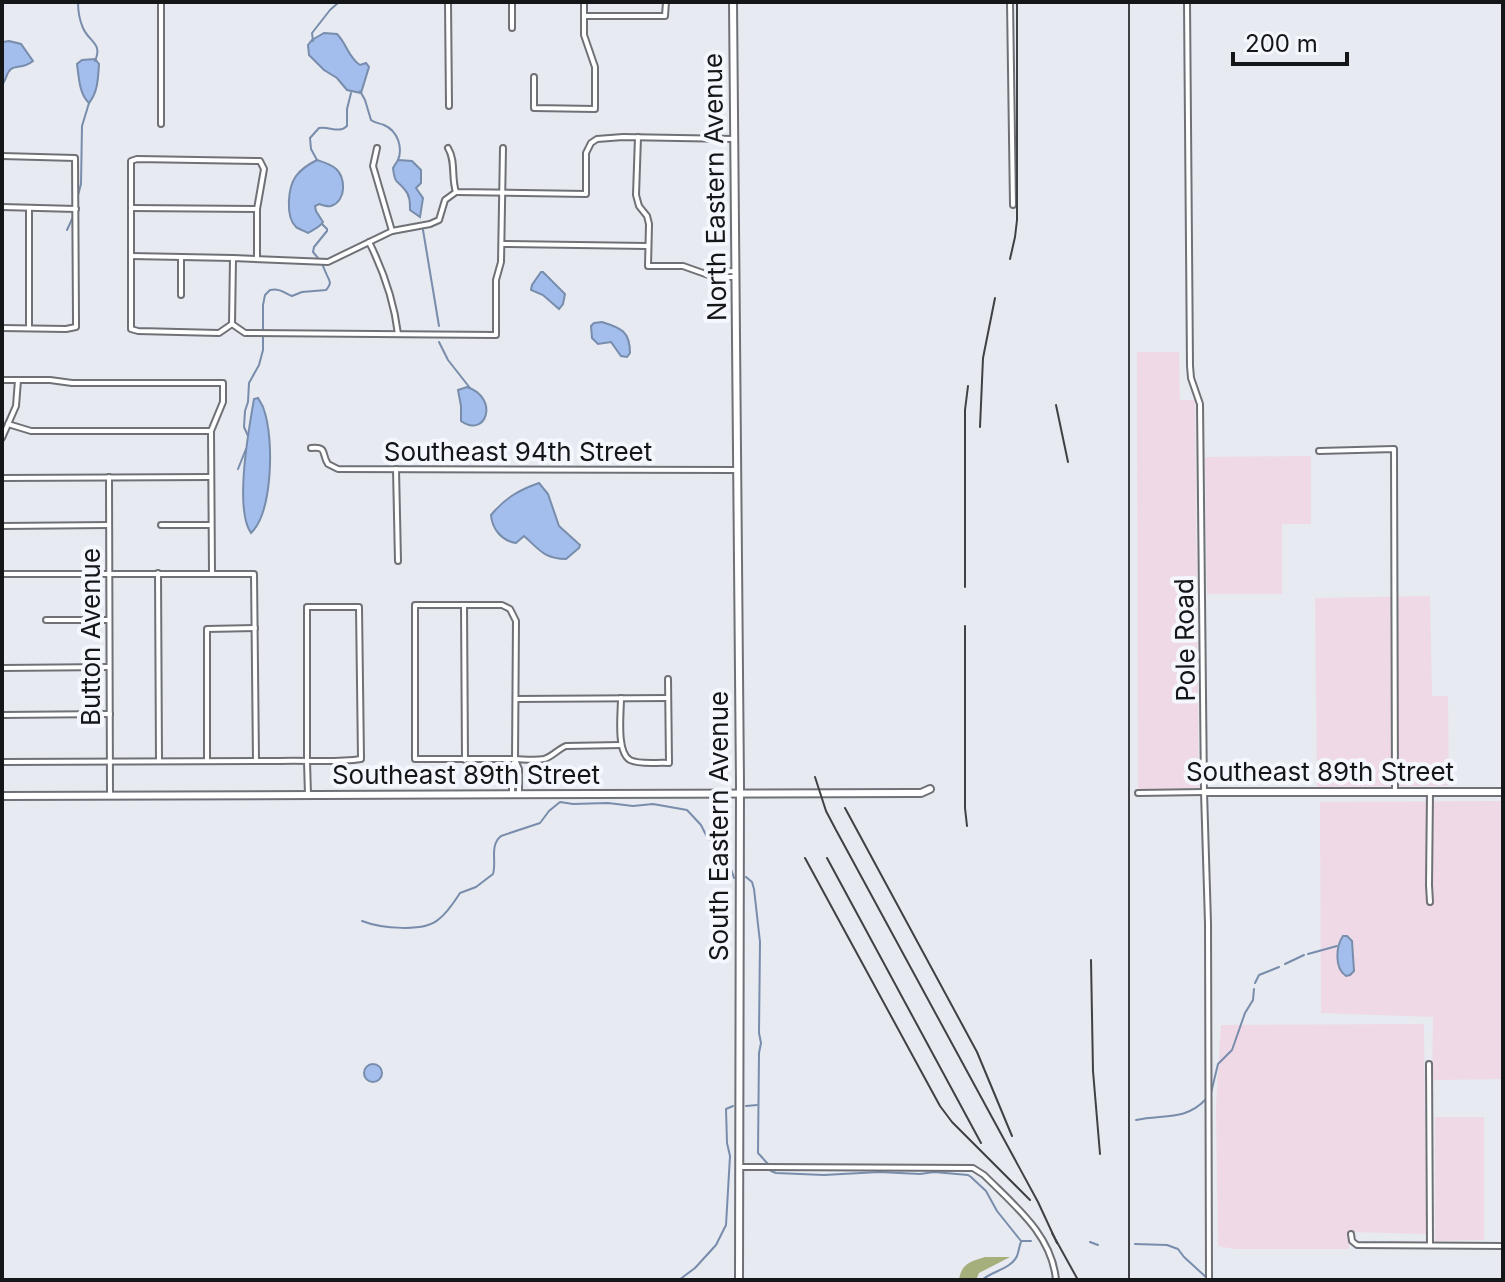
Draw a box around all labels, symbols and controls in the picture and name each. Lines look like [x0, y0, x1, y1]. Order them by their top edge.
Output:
scale bar [1233, 16, 1347, 66]
text: 200 m [1245, 29, 1318, 58]
street label: North Eastern Avenue [697, 53, 732, 321]
street label: Southeast 94th Street [384, 436, 652, 467]
street label: Button Avenue [75, 548, 106, 726]
street label: Pole Road [1168, 578, 1201, 702]
street label: South Eastern Avenue [703, 691, 734, 961]
street label: Southeast 89th Street [1186, 756, 1454, 787]
street label: Southeast 89th Street [332, 759, 600, 790]

